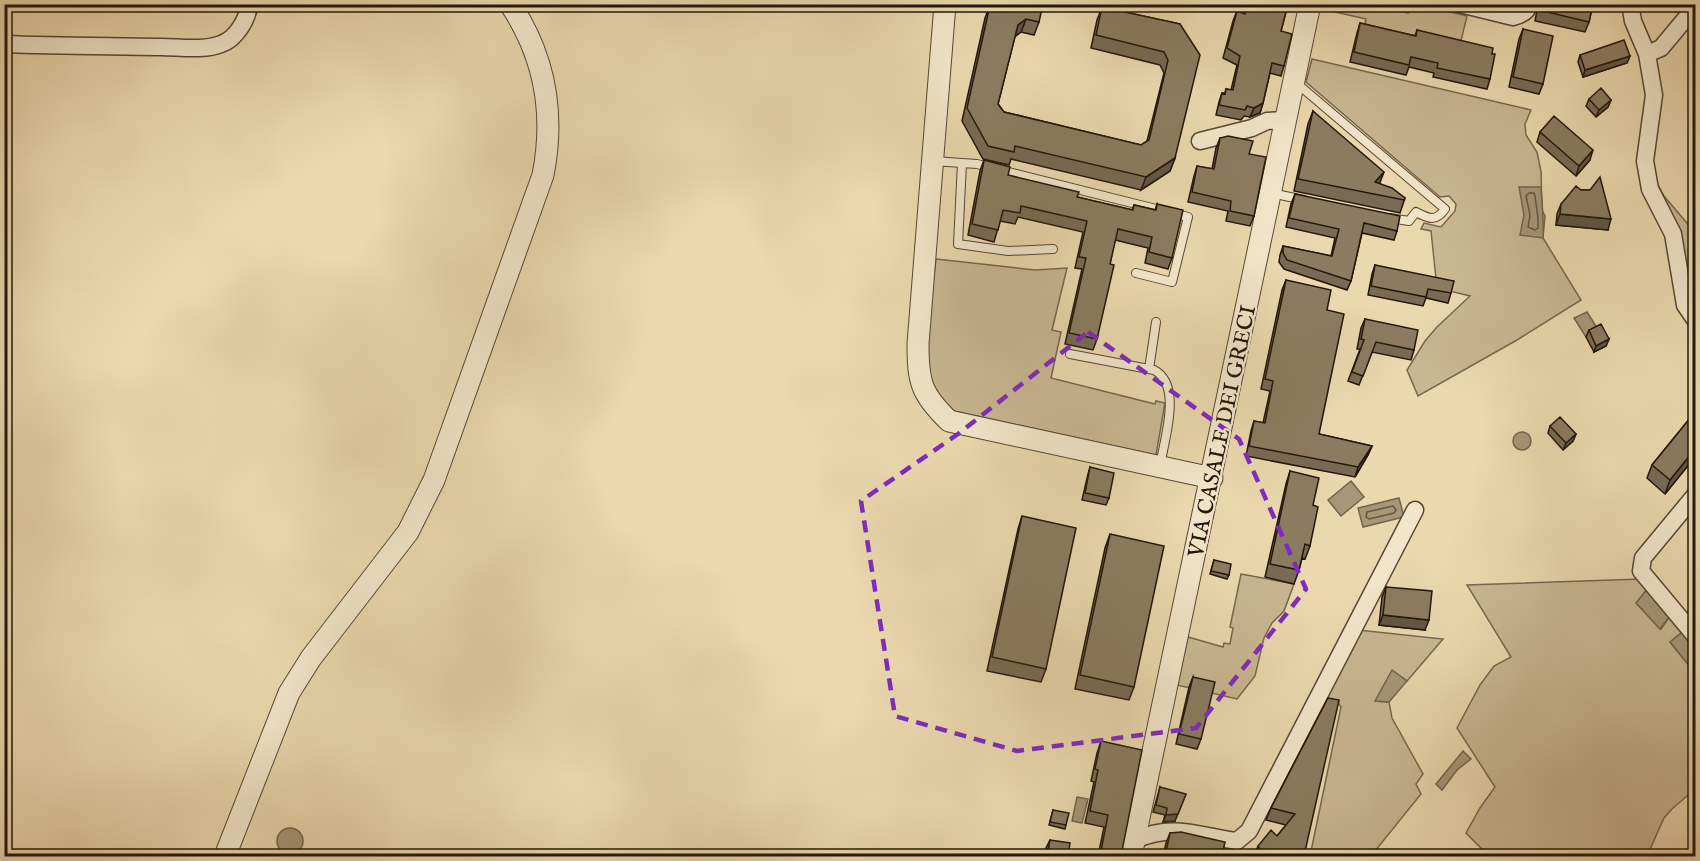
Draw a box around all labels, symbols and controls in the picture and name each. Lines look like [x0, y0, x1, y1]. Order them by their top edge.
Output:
street label: VIA CASALE DEI GRECI [1182, 303, 1263, 561]

